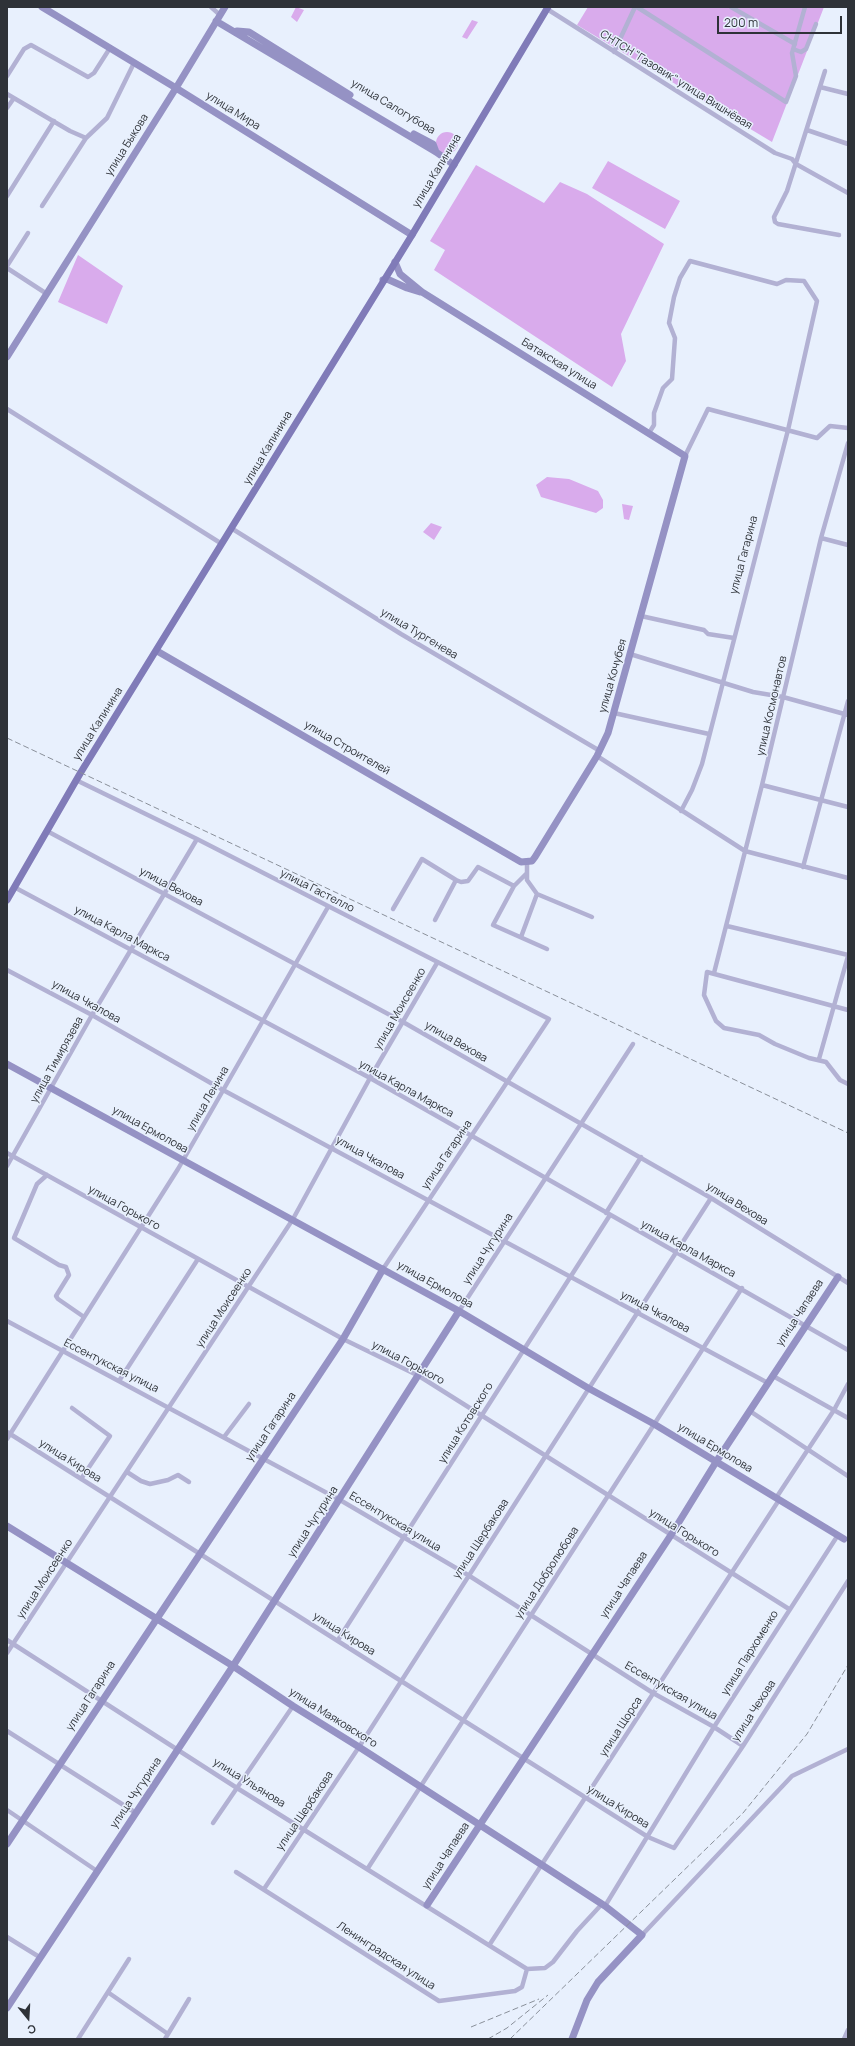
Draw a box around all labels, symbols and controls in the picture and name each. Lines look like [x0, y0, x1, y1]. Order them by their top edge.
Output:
scale bar [719, 8, 844, 34]
text: 200 m [724, 14, 758, 31]
street label: СНТСН "Газовик" улица Вишнёвая [598, 28, 754, 132]
street label: улица Салогубова [349, 77, 437, 137]
street label: улица Мира [203, 89, 263, 133]
street label: улица Быкова [103, 111, 151, 179]
street label: улица Калинина [410, 132, 464, 210]
street label: Батакская улица [519, 335, 599, 393]
street label: улица Калинина [241, 409, 295, 487]
street label: улица Гагарина [727, 514, 761, 596]
street label: улица Тургенева [378, 606, 460, 662]
street label: улица Кочубея [596, 637, 630, 715]
street label: улица Космонавтов [754, 655, 790, 757]
street label: улица Калинина [70, 685, 126, 763]
street label: улица Строителей [302, 718, 392, 778]
street label: улица Вехова [137, 865, 205, 909]
street label: улица Гастелло [278, 867, 356, 915]
street label: улица Карла Маркса [72, 903, 172, 965]
street label: улица Моисеенко [371, 966, 429, 1052]
street label: улица Чкалова [49, 978, 123, 1026]
street label: улица Тимирязева [28, 1015, 86, 1105]
street label: улица Вехова [422, 1019, 490, 1065]
street label: улица Карла Маркса [356, 1057, 456, 1121]
street label: улица Ленина [184, 1064, 232, 1134]
street label: улица Ермолова [110, 1104, 190, 1156]
street label: улица Гагарина [419, 1118, 475, 1192]
street label: улица Чкалова [333, 1134, 407, 1182]
street label: улица Вехова [704, 1180, 770, 1228]
street label: улица Горького [86, 1183, 162, 1233]
street label: улица Чугурина [460, 1211, 516, 1287]
street label: улица Карла Маркса [638, 1217, 738, 1281]
street label: улица Ермолова [395, 1259, 475, 1311]
street label: улица Моисеенко [193, 1266, 255, 1350]
street label: улица Чапаева [773, 1277, 827, 1349]
street label: улица Чкалова [618, 1288, 692, 1336]
street label: Ессентукская улица [61, 1336, 161, 1396]
street label: улица Горького [369, 1338, 447, 1388]
street label: улица Котовского [436, 1380, 496, 1466]
street label: улица Гагарина [243, 1390, 299, 1464]
street label: улица Ермолова [675, 1420, 755, 1476]
street label: улица Кирова [36, 1437, 104, 1485]
street label: улица Чугурина [285, 1484, 341, 1560]
street label: Ессентукская улица [347, 1489, 443, 1555]
street label: улица Щербакова [450, 1497, 512, 1581]
street label: улица Горького [646, 1506, 722, 1560]
street label: улица Добролюбова [512, 1524, 582, 1622]
street label: улица Моисеенко [14, 1537, 76, 1621]
street label: улица Чапаева [597, 1549, 651, 1621]
street label: улица Пархоменко [719, 1608, 781, 1698]
street label: улица Кирова [310, 1610, 378, 1658]
street label: улица Гагарина [63, 1659, 119, 1733]
street label: Ессентукская улица [622, 1659, 720, 1723]
street label: улица Чехова [729, 1678, 779, 1744]
street label: улица Маяковского [286, 1685, 380, 1751]
street label: улица Щорса [597, 1695, 645, 1759]
street label: улица Чугурина [107, 1755, 165, 1831]
street label: улица Ульянова [211, 1756, 287, 1810]
street label: улица Щербакова [274, 1769, 336, 1853]
street label: улица Кирова [584, 1783, 652, 1831]
street label: улица Чапаева [419, 1820, 473, 1892]
street label: Ленинградская улица [334, 1919, 438, 1993]
north arrow [8, 1998, 48, 2038]
text: С [26, 2021, 38, 2038]

